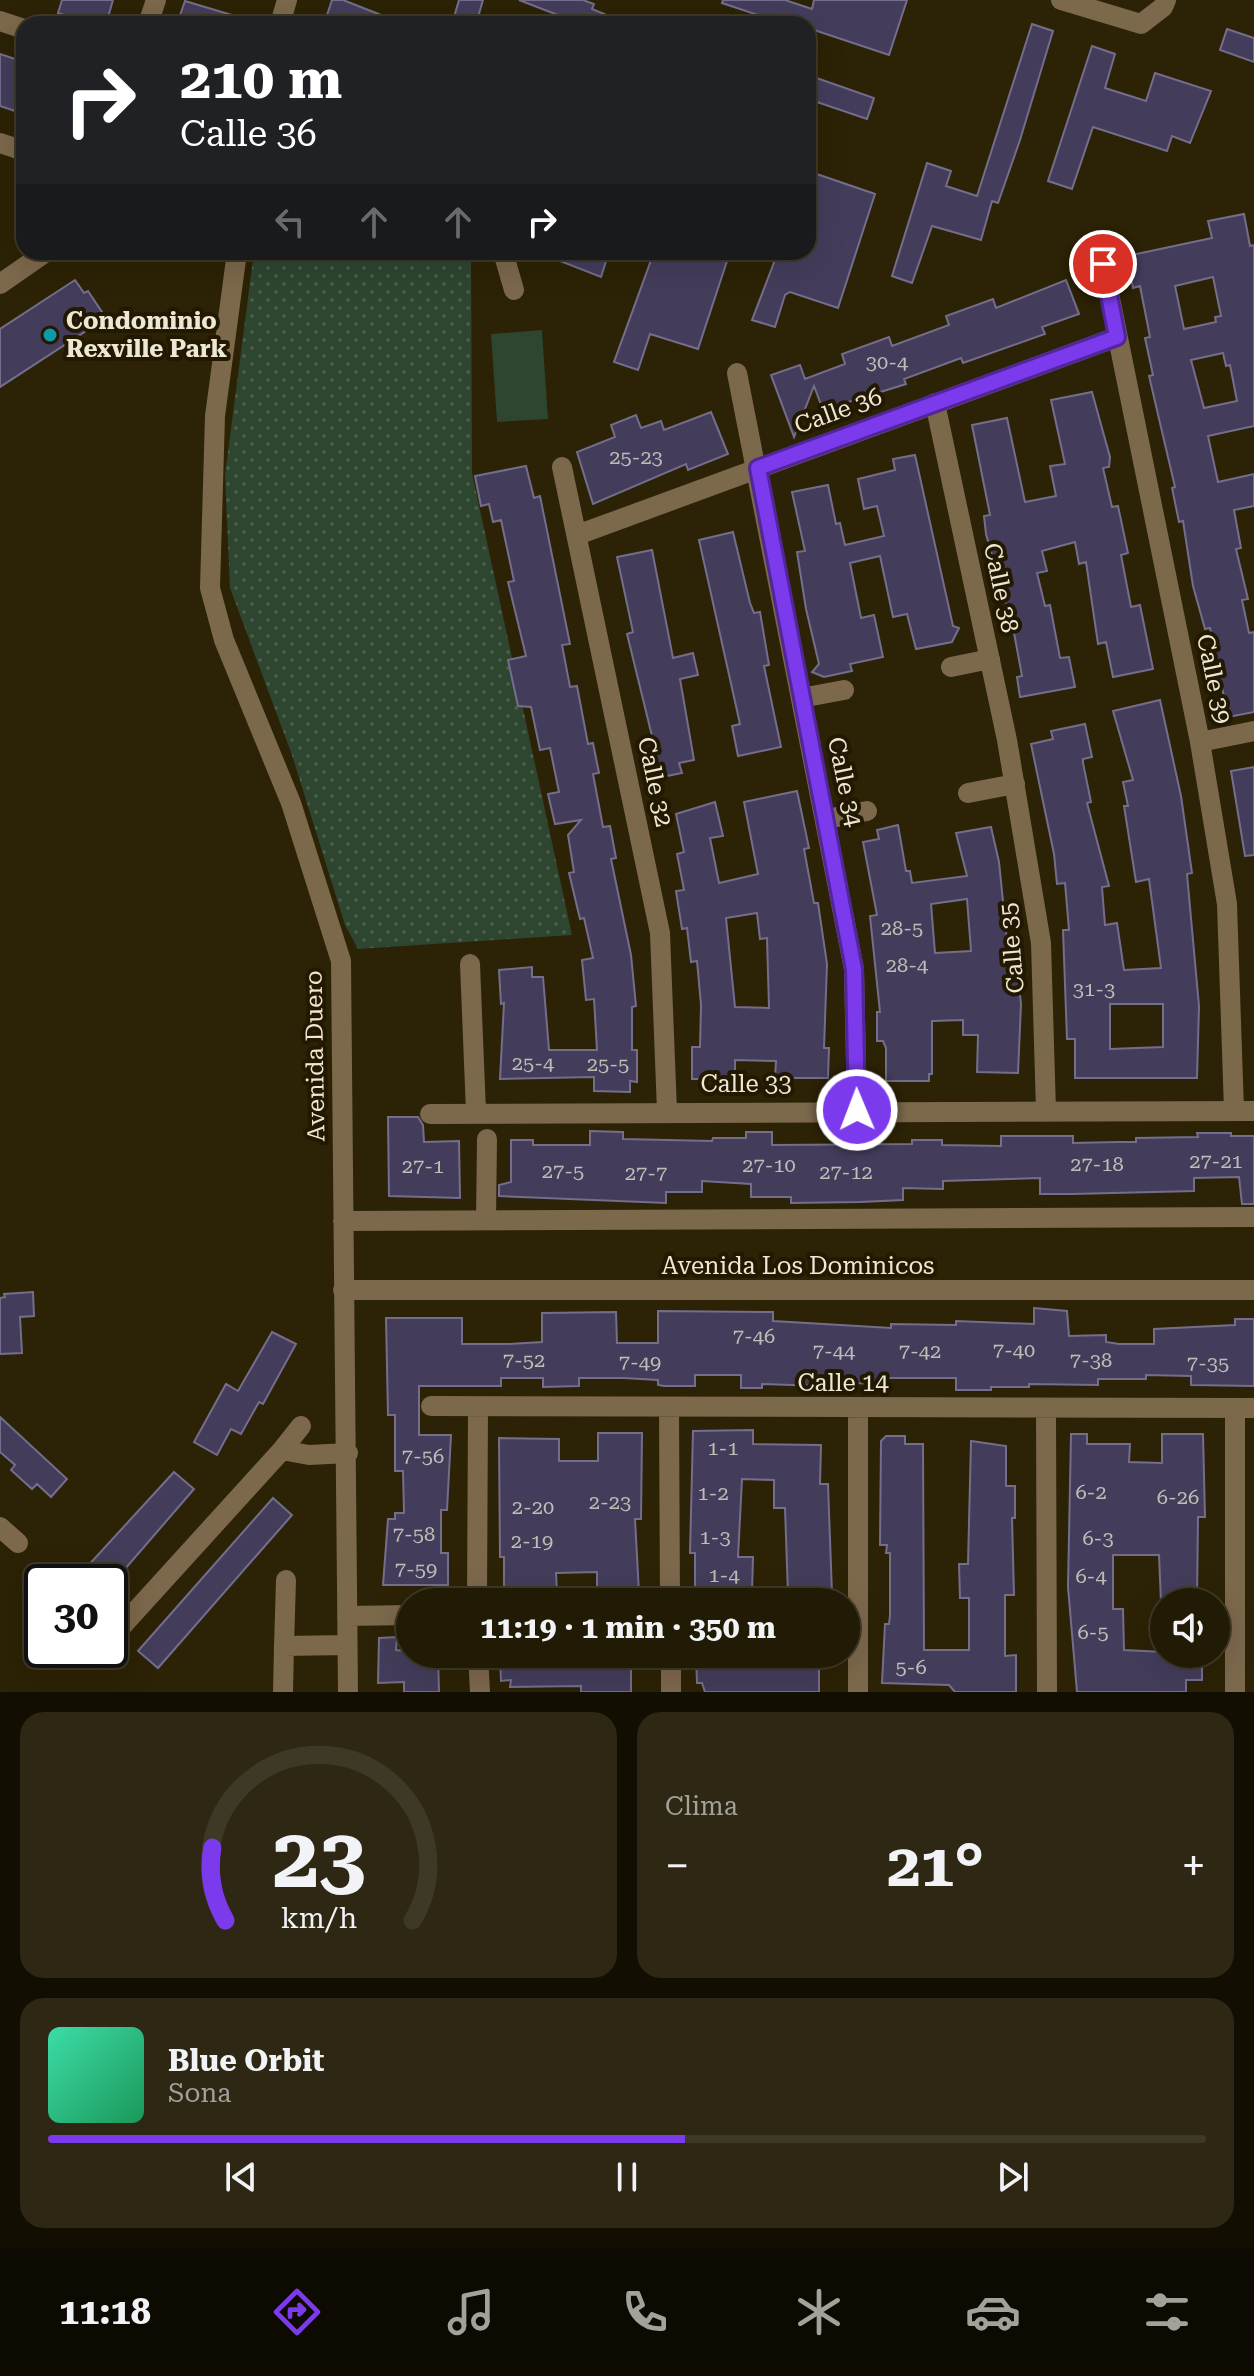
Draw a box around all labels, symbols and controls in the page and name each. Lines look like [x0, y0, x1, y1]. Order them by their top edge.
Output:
text: 210 m [180, 46, 342, 112]
icon: right [48, 48, 152, 152]
text: Calle 36 [180, 113, 317, 155]
icon: left [268, 200, 312, 244]
icon: ahead [352, 200, 396, 244]
icon: ahead [436, 200, 480, 244]
icon: right [520, 200, 564, 244]
pin [1069, 230, 1137, 298]
icon: arrive [1081, 242, 1125, 286]
place label: Condominio Rexville Park [66, 307, 228, 363]
marker: Condominio Rexville Park [41, 326, 59, 344]
house number: 30-4 [866, 350, 909, 374]
street label: Calle 36 [790, 382, 886, 440]
house number: 25-23 [609, 445, 663, 469]
street label: Calle 38 [978, 540, 1024, 636]
street label: Calle 39 [1191, 631, 1237, 727]
street label: Calle 32 [632, 734, 678, 830]
street label: Calle 34 [822, 734, 868, 830]
street label: Calle 35 [994, 901, 1030, 995]
house number: 28-5 [881, 916, 923, 940]
house number: 28-4 [886, 953, 929, 977]
street label: Avenida Duero [300, 970, 330, 1142]
house number: 31-3 [1073, 977, 1115, 1001]
house number: 25-4 [512, 1051, 555, 1075]
house number: 25-5 [587, 1052, 629, 1076]
position arrow [815, 1068, 899, 1152]
street label: Calle 33 [700, 1070, 792, 1098]
house number: 27-21 [1189, 1149, 1243, 1173]
house number: 27-18 [1070, 1152, 1124, 1176]
house number: 27-10 [742, 1153, 796, 1177]
house number: 27-1 [402, 1154, 444, 1178]
house number: 27-5 [542, 1159, 584, 1183]
house number: 27-12 [819, 1160, 873, 1184]
house number: 27-7 [625, 1161, 667, 1185]
street label: Avenida Los Dominicos [661, 1252, 935, 1280]
house number: 7-46 [733, 1324, 775, 1348]
house number: 7-40 [993, 1338, 1035, 1362]
house number: 7-44 [813, 1339, 856, 1363]
house number: 7-42 [899, 1339, 941, 1363]
house number: 7-52 [503, 1348, 545, 1372]
house number: 7-38 [1070, 1348, 1112, 1372]
house number: 7-49 [619, 1350, 661, 1374]
house number: 7-35 [1187, 1351, 1229, 1375]
street label: Calle 14 [797, 1369, 889, 1397]
house number: 1-1 [707, 1436, 739, 1460]
house number: 7-56 [402, 1444, 444, 1468]
house number: 6-2 [1075, 1480, 1107, 1504]
house number: 1-2 [697, 1481, 729, 1505]
house number: 6-26 [1157, 1485, 1199, 1509]
house number: 2-23 [589, 1490, 631, 1514]
house number: 2-20 [512, 1495, 554, 1519]
house number: 7-58 [393, 1522, 435, 1546]
house number: 1-3 [699, 1525, 731, 1549]
house number: 6-3 [1082, 1526, 1114, 1550]
house number: 2-19 [511, 1529, 553, 1553]
house number: 7-59 [395, 1557, 437, 1581]
house number: 1-4 [708, 1563, 740, 1587]
speed limit sign: 30 [24, 1564, 128, 1668]
house number: 6-4 [1075, 1564, 1107, 1588]
map controls [1150, 1588, 1230, 1668]
button: sound [1150, 1588, 1230, 1668]
text: 11:19 · 1 min · 350 m [480, 1610, 776, 1645]
house number: 6-5 [1077, 1620, 1109, 1644]
house number: 5-6 [895, 1655, 927, 1679]
text: Clima [665, 1791, 738, 1821]
text: 23 [272, 1810, 365, 1907]
text: 21° [887, 1830, 984, 1901]
text: − [665, 1840, 690, 1892]
text: + [1181, 1840, 1206, 1892]
text: km/h [280, 1901, 357, 1935]
text: Blue Orbit [168, 2043, 324, 2078]
text: Sona [168, 2078, 231, 2108]
icon: previous [219, 2155, 263, 2199]
icon: pause [605, 2155, 649, 2199]
icon: next [991, 2155, 1035, 2199]
icon: directions [269, 2284, 325, 2340]
icon: music [443, 2284, 499, 2340]
icon: phone [617, 2284, 673, 2340]
icon: climate [791, 2284, 847, 2340]
icon: car [965, 2284, 1021, 2340]
icon: filters [1139, 2284, 1195, 2340]
text: 11:18 [59, 2291, 151, 2333]

